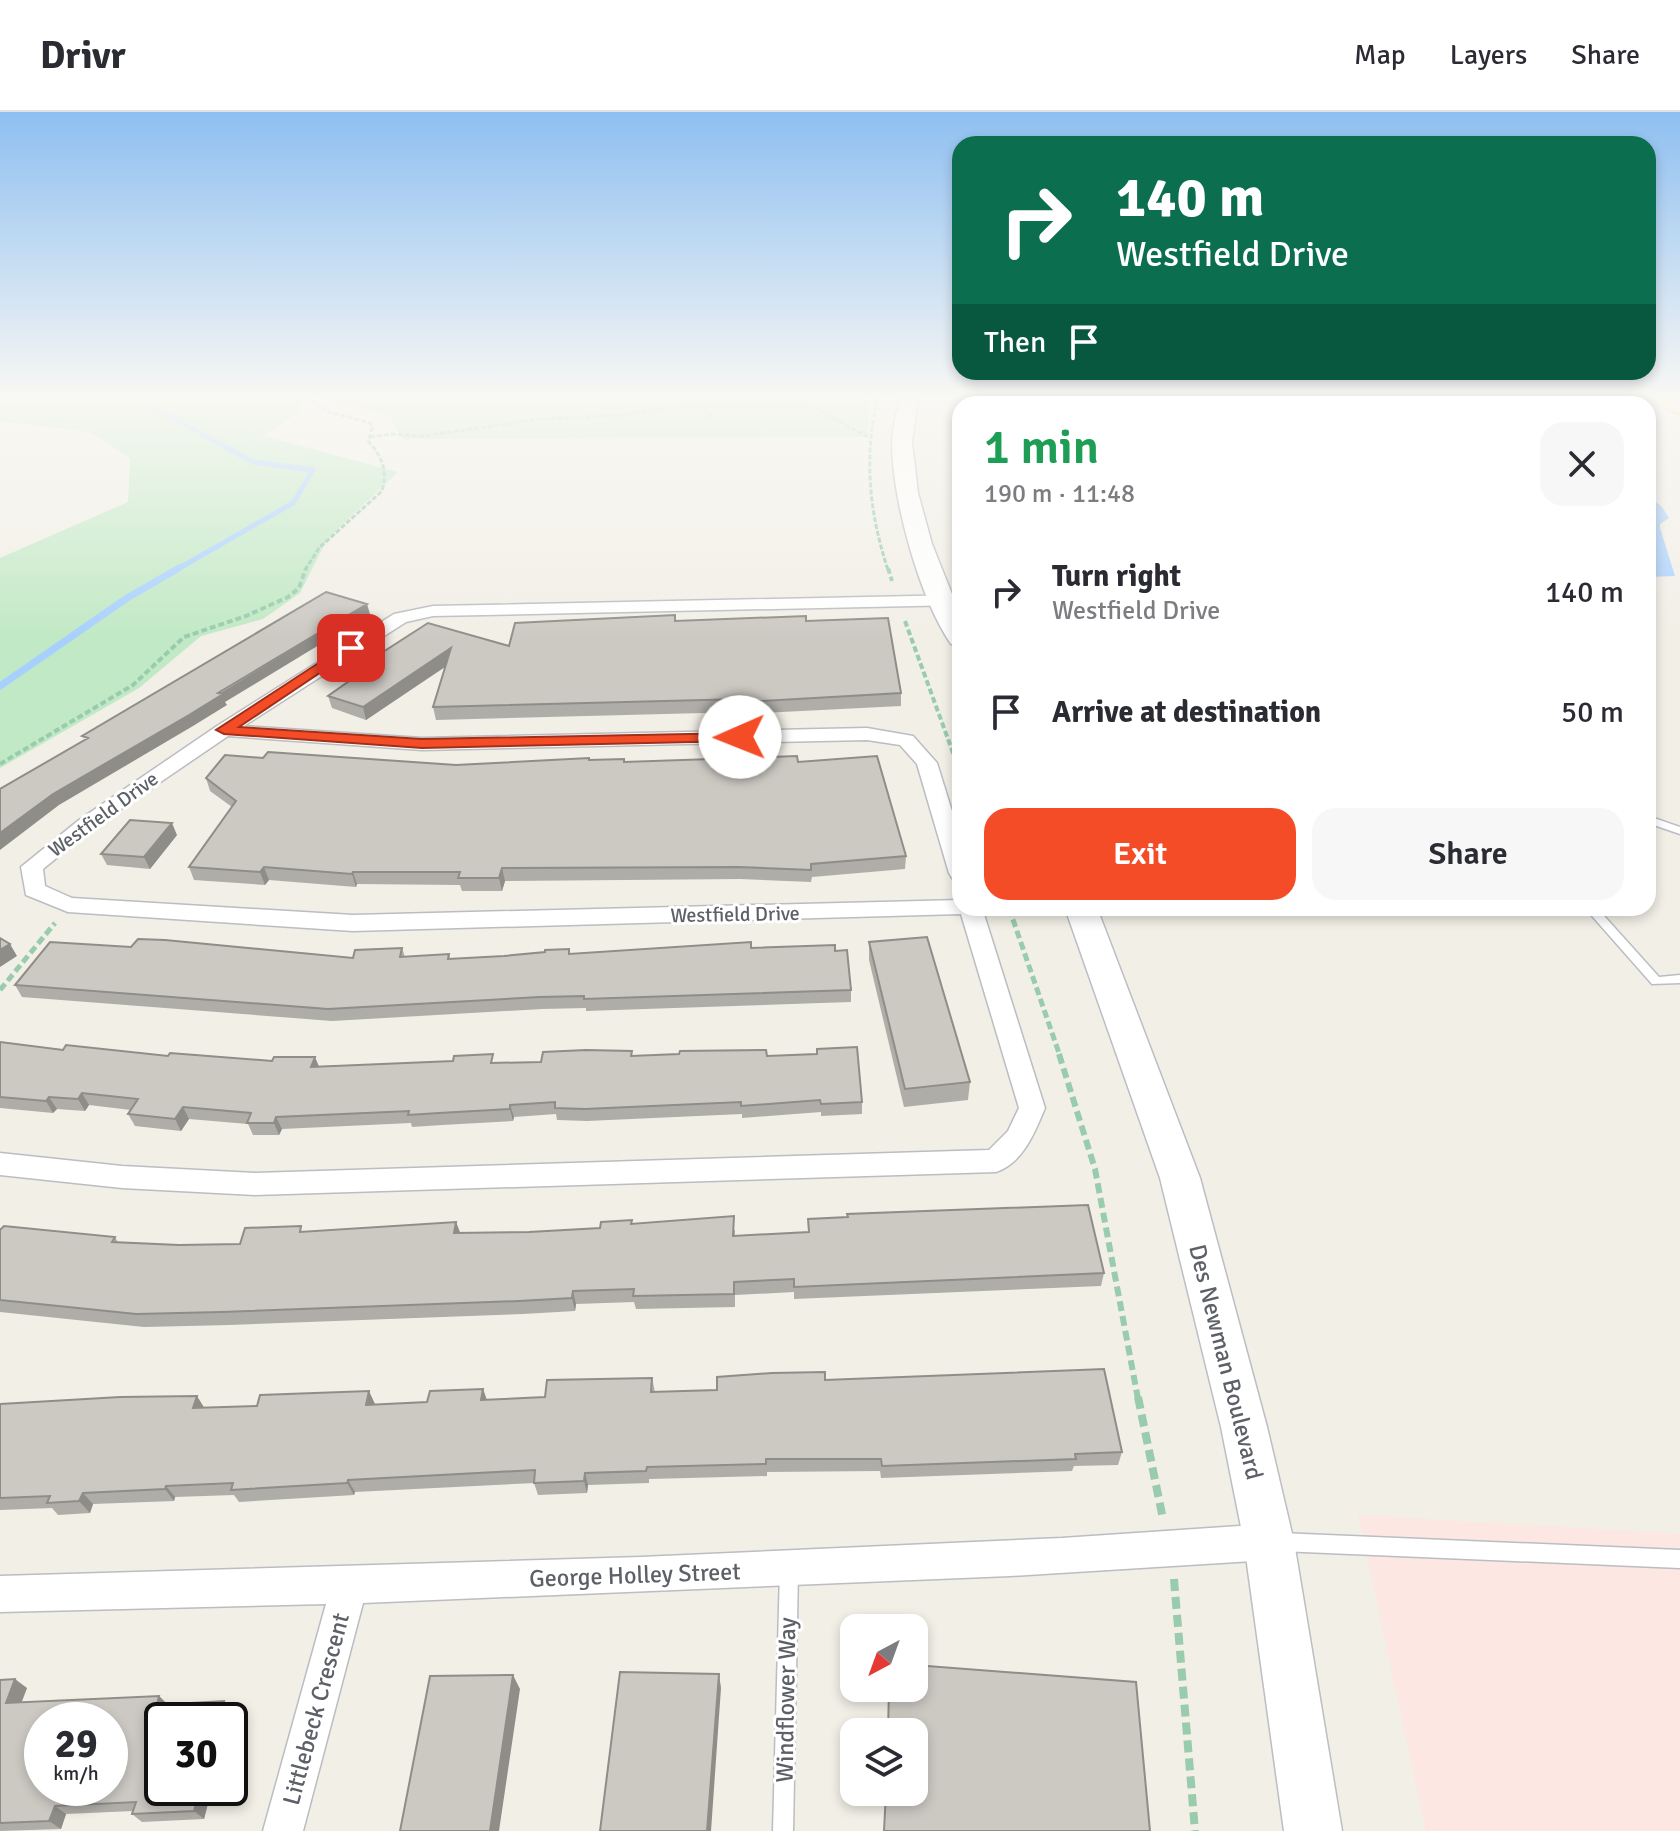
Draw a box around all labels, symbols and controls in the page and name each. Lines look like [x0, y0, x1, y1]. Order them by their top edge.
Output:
text: Drivr [40, 32, 126, 79]
text: Map [1354, 38, 1406, 72]
text: Layers [1450, 38, 1527, 72]
text: Share [1571, 38, 1640, 72]
text: 140 m [1116, 163, 1264, 232]
icon: right [984, 168, 1088, 272]
text: Westfield Drive [1116, 232, 1349, 277]
icon: arrive [1062, 320, 1106, 364]
text: Then [984, 324, 1046, 361]
text: 1 min [984, 418, 1099, 477]
button: close [1540, 422, 1624, 506]
text: 190 m · 11:48 [984, 478, 1135, 510]
text: Turn right [1052, 558, 1181, 595]
icon: right [984, 570, 1028, 614]
text: 140 m [1545, 574, 1624, 611]
text: Westfield Drive [1052, 595, 1220, 627]
pin [317, 614, 385, 682]
icon: arrive [329, 626, 373, 670]
icon: arrive [984, 690, 1028, 734]
text: Arrive at destination [1052, 694, 1321, 731]
text: 50 m [1561, 694, 1624, 731]
position arrow [698, 695, 782, 779]
street label: Westfield Drive [44, 766, 163, 863]
button: Exit [984, 808, 1296, 900]
button: Share [1312, 808, 1624, 900]
street label: Westfield Drive [670, 901, 800, 928]
street label: Des Newman Boulevard [1182, 1241, 1270, 1483]
street label: George Holley Street [529, 1556, 741, 1594]
street label: Littlebeck Crescent [276, 1610, 356, 1808]
north arrow [840, 1614, 928, 1702]
map controls [840, 1614, 928, 1806]
street label: Windflower Way [770, 1617, 802, 1783]
speed limit sign: 30 [144, 1702, 248, 1806]
button: layers [840, 1718, 928, 1806]
text: 29 [54, 1719, 98, 1769]
text: km/h [53, 1761, 99, 1786]

